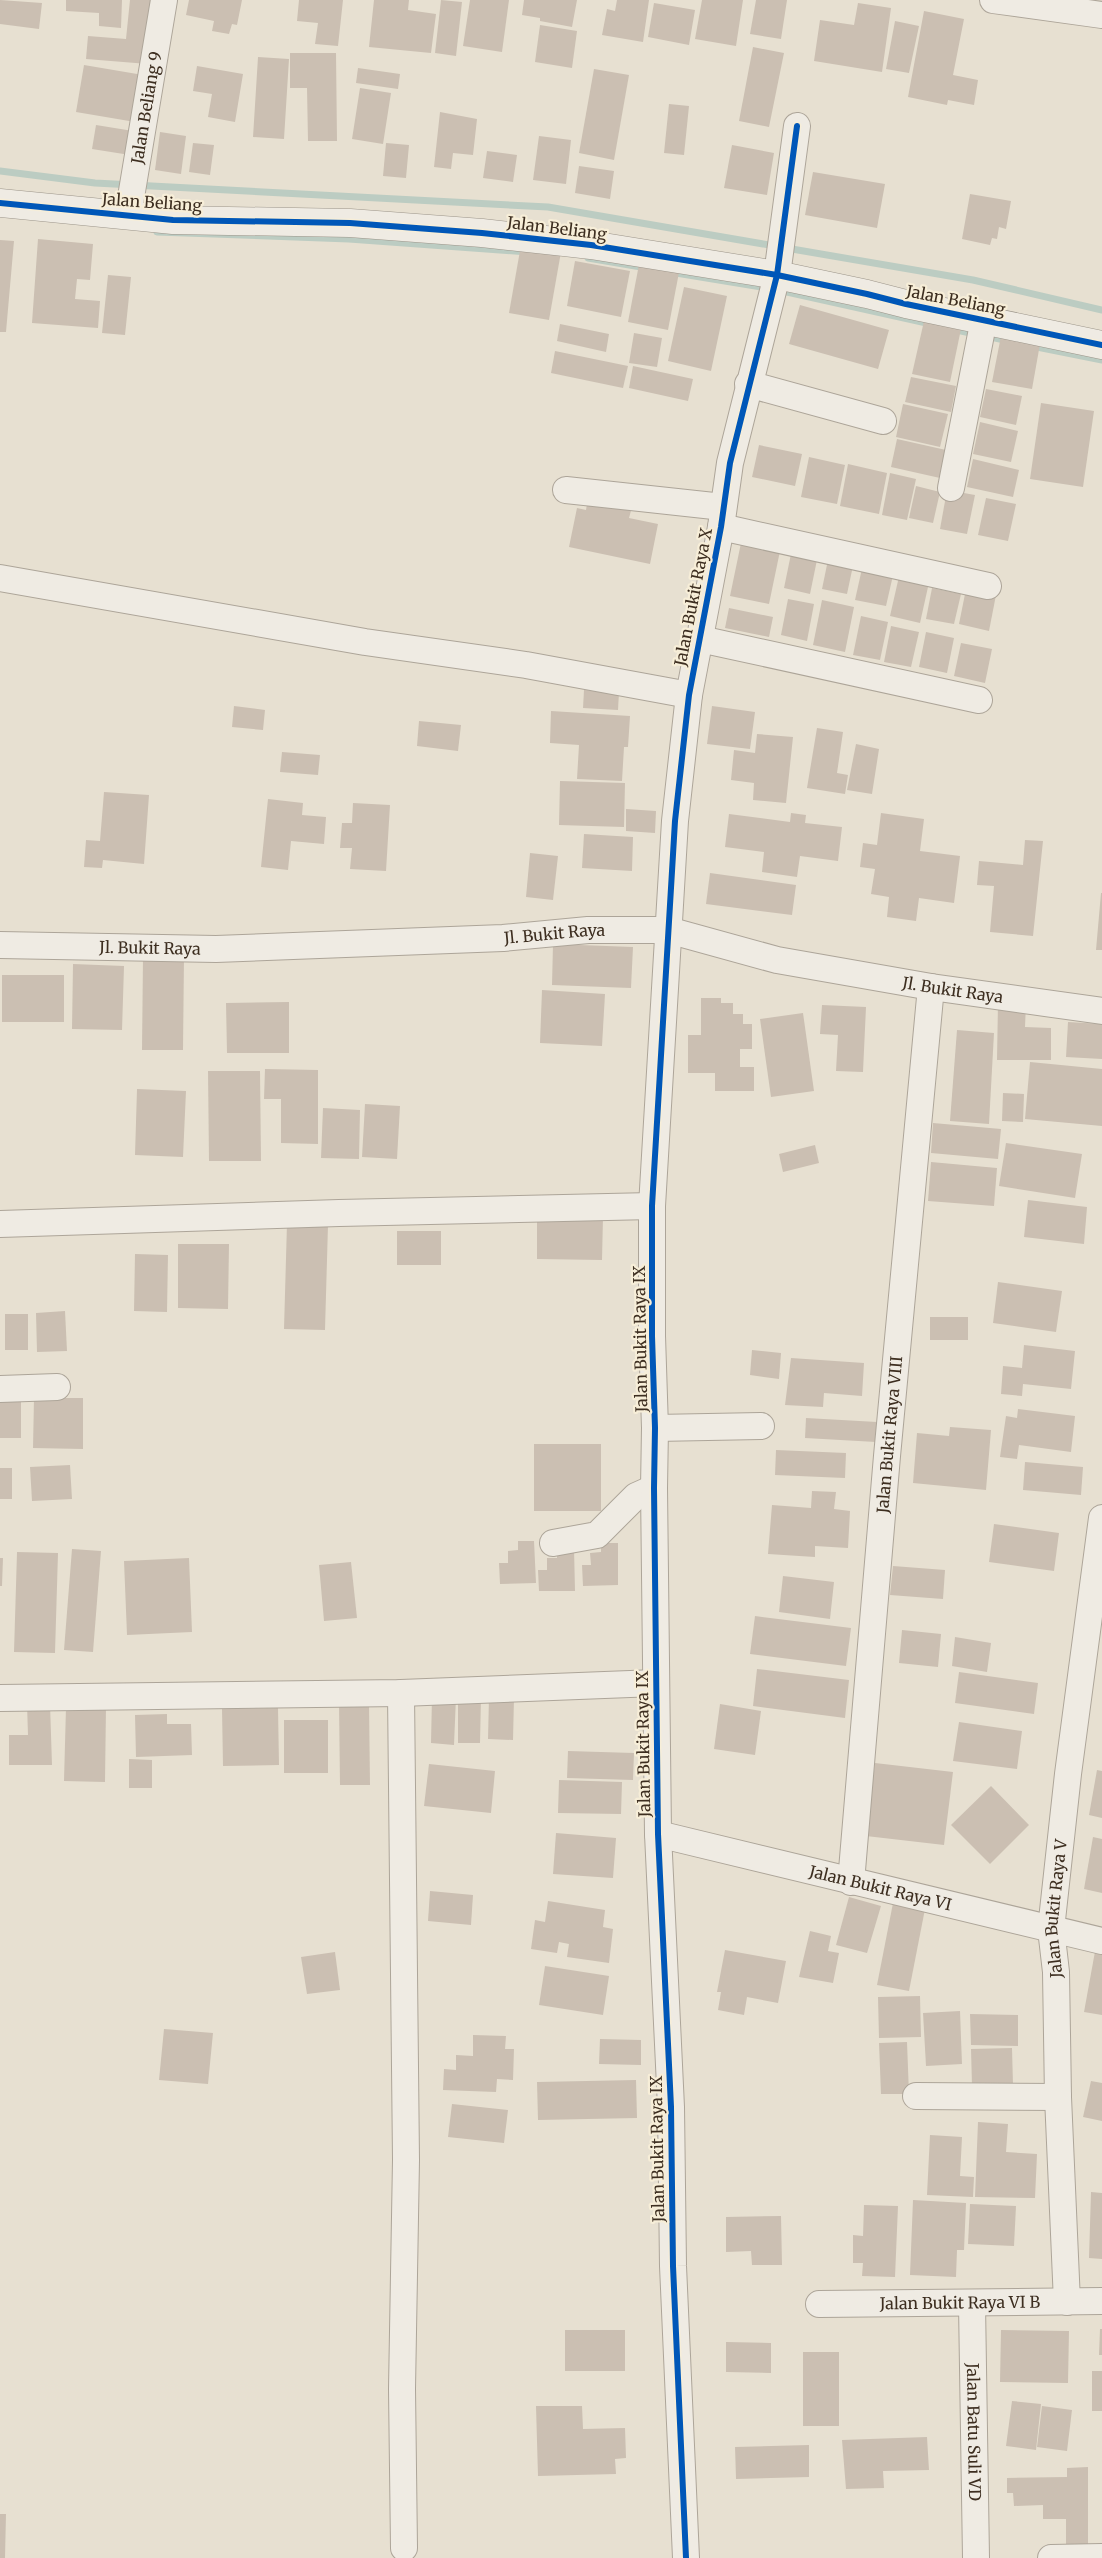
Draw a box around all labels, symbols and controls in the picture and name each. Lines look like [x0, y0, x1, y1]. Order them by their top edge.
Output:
street label: Jalan Beliang 9 [127, 50, 165, 166]
street label: Jalan Beliang [100, 188, 203, 215]
street label: Jalan Beliang [505, 212, 608, 244]
street label: Jalan Beliang [904, 280, 1007, 319]
street label: Jalan Bukit Raya X [670, 526, 716, 669]
street label: Jl. Bukit Raya [502, 920, 606, 948]
street label: Jl. Bukit Raya [98, 937, 201, 959]
street label: Jl. Bukit Raya [900, 972, 1005, 1007]
street label: Jalan Bukit Raya IX [629, 1265, 651, 1413]
street label: Jalan Bukit Raya VIII [872, 1355, 906, 1515]
street label: Jalan Bukit Raya IX [632, 1670, 654, 1818]
street label: Jalan Bukit Raya V [1041, 1838, 1071, 1979]
street label: Jalan Bukit Raya VI [806, 1861, 954, 1914]
street label: Jalan Bukit Raya IX [646, 2075, 668, 2223]
street label: Jalan Bukit Raya VI B [879, 2292, 1041, 2313]
street label: Jalan Batu Suli VD [963, 2362, 985, 2501]

